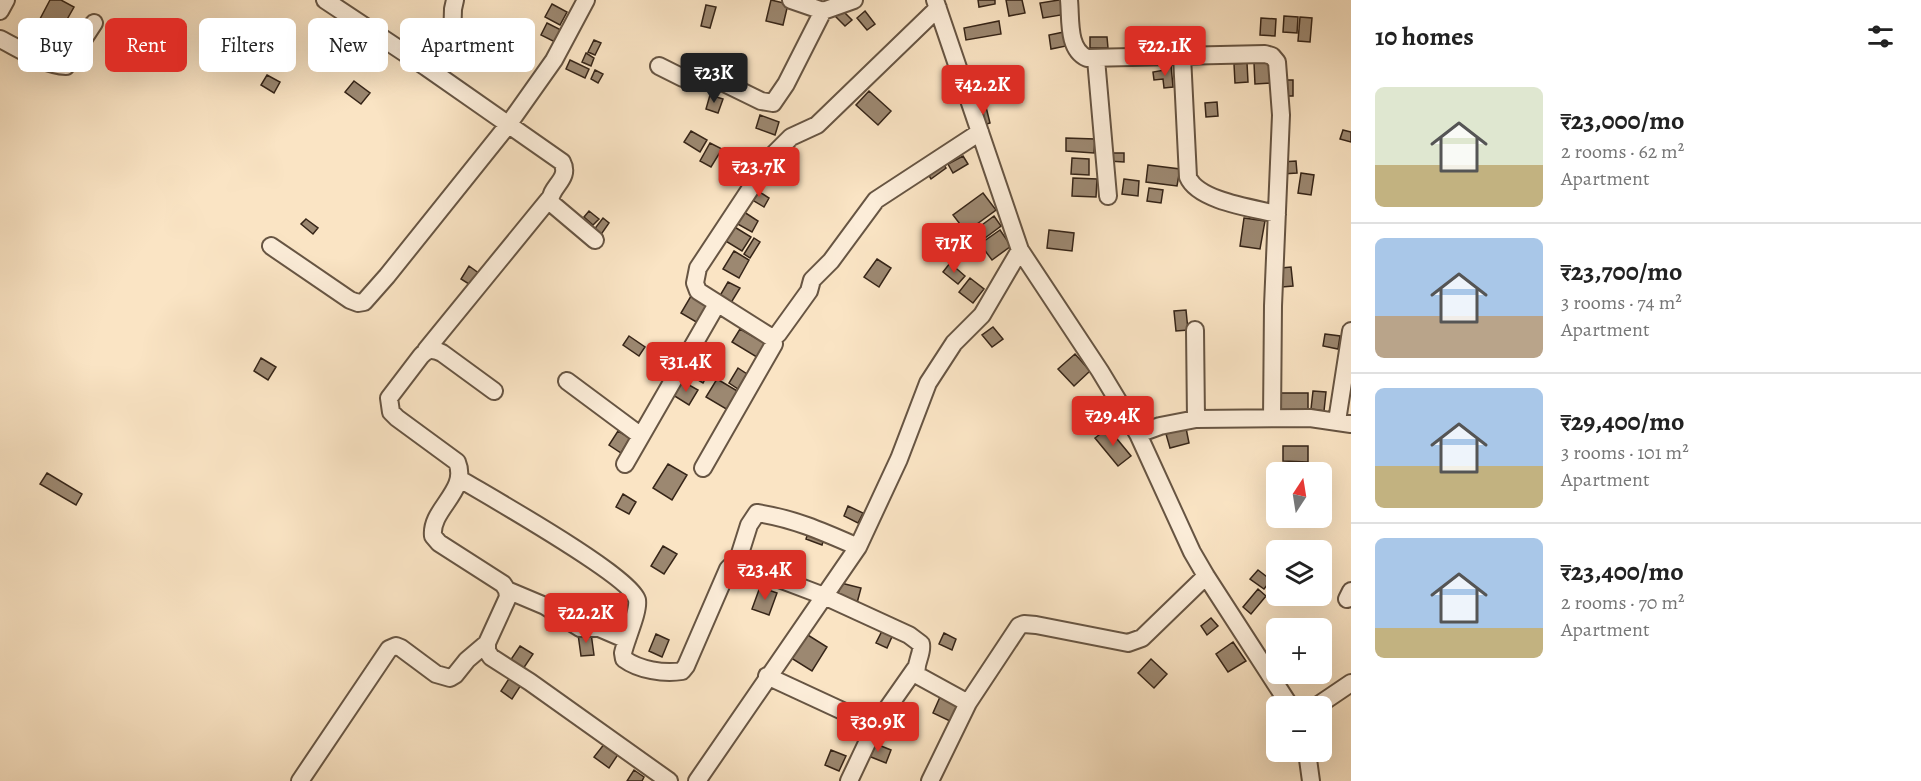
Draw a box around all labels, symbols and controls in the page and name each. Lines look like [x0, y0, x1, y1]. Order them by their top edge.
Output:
chip: Buy [18, 18, 93, 72]
chip: Rent [105, 18, 187, 72]
chip: Filters [199, 18, 296, 72]
chip: New [308, 18, 388, 72]
chip: Apartment [400, 18, 535, 72]
text: 10 homes [1375, 19, 1474, 54]
icon: filters [1864, 20, 1897, 53]
pin: ₹22.1K [1116, 26, 1214, 77]
text: ₹22.1K [1139, 32, 1191, 59]
pin: ₹23K [678, 53, 750, 104]
text: ₹23K [695, 59, 733, 86]
pin: ₹42.2K [934, 65, 1032, 116]
text: ₹42.2K [956, 71, 1010, 98]
text: ₹23,000/mo [1561, 103, 1684, 138]
icon: home [1423, 111, 1495, 183]
text: 2 rooms · 62 m² [1561, 138, 1684, 165]
pin: ₹23.7K [710, 147, 808, 198]
text: ₹23.7K [733, 153, 785, 180]
text: Apartment [1561, 165, 1650, 192]
pin: ₹17K [918, 223, 990, 274]
text: ₹17K [936, 229, 972, 256]
text: ₹23,700/mo [1561, 254, 1682, 289]
icon: home [1423, 262, 1495, 334]
text: 3 rooms · 74 m² [1561, 289, 1682, 316]
text: Apartment [1561, 316, 1650, 343]
pin: ₹31.4K [637, 342, 735, 393]
text: ₹31.4K [660, 348, 712, 375]
pin: ₹29.4K [1064, 396, 1162, 447]
text: ₹29.4K [1086, 402, 1140, 429]
text: ₹29,400/mo [1561, 404, 1684, 439]
icon: home [1423, 412, 1495, 484]
text: 3 rooms · 101 m² [1561, 439, 1689, 466]
north arrow [1266, 462, 1332, 528]
map controls [1266, 462, 1332, 762]
text: Apartment [1561, 466, 1650, 493]
button: layers [1266, 540, 1332, 606]
pin: ₹23.4K [716, 550, 814, 601]
text: ₹23,400/mo [1561, 554, 1684, 589]
text: ₹23.4K [738, 556, 792, 583]
icon: home [1423, 562, 1495, 634]
text: 2 rooms · 70 m² [1561, 589, 1685, 616]
pin: ₹22.2K [537, 593, 635, 644]
text: ₹22.2K [558, 599, 614, 626]
text: Apartment [1561, 616, 1650, 643]
button: + [1266, 618, 1332, 684]
button: − [1266, 696, 1332, 762]
pin: ₹30.9K [829, 702, 927, 753]
text: ₹30.9K [851, 708, 905, 735]

